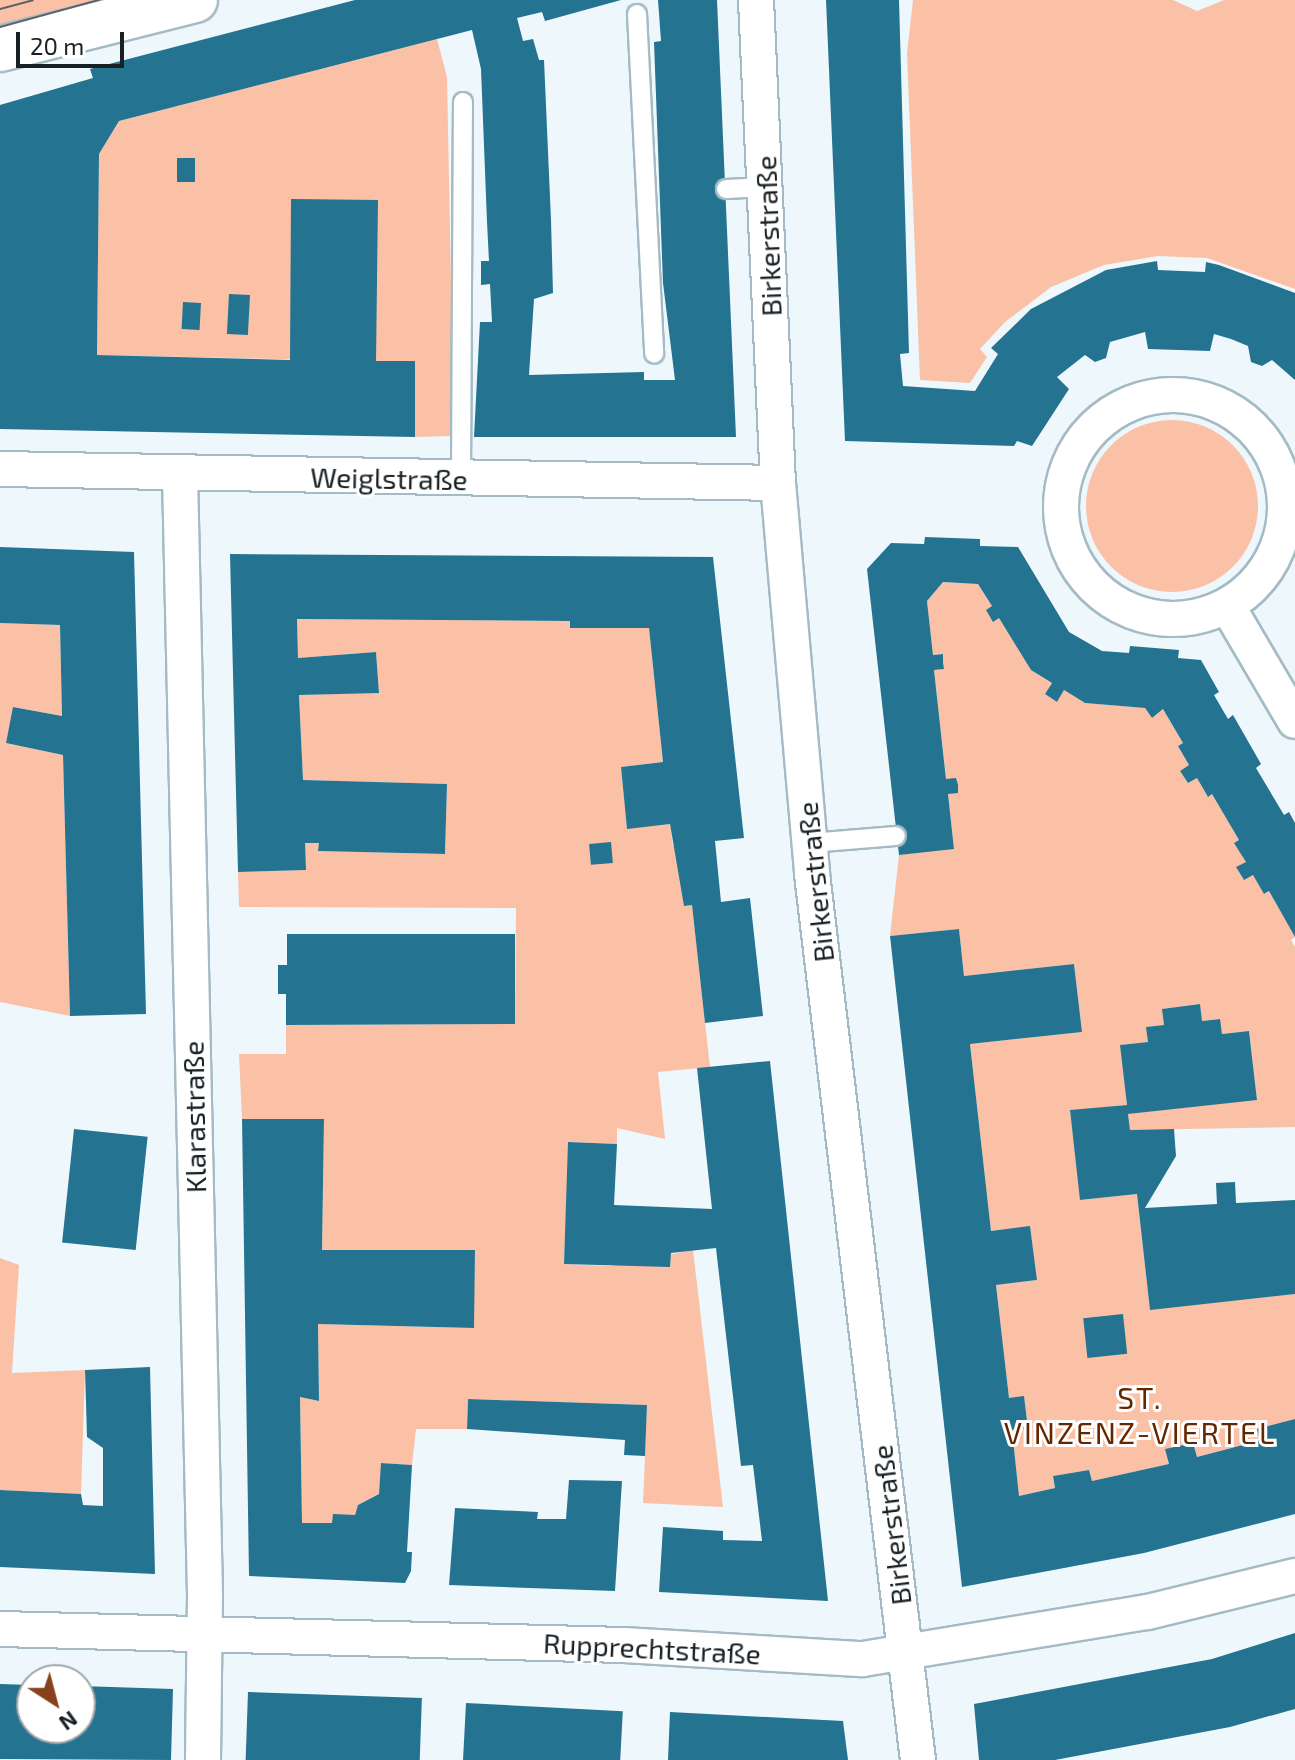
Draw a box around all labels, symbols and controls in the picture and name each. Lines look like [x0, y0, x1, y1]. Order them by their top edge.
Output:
scale bar [20, 16, 128, 66]
text: 20 m [30, 31, 84, 60]
street label: Birkerstraße [748, 155, 788, 317]
street label: Weiglstraße [310, 460, 468, 496]
street label: Birkerstraße [790, 800, 840, 964]
street label: Klarastraße [176, 1041, 212, 1193]
district label: ST. VINZENZ-VIERTEL [1004, 1379, 1276, 1450]
street label: Birkerstraße [865, 1443, 917, 1607]
street label: Rupprechtstraße [542, 1626, 762, 1670]
north arrow [16, 1664, 96, 1744]
text: N [55, 1707, 83, 1737]

